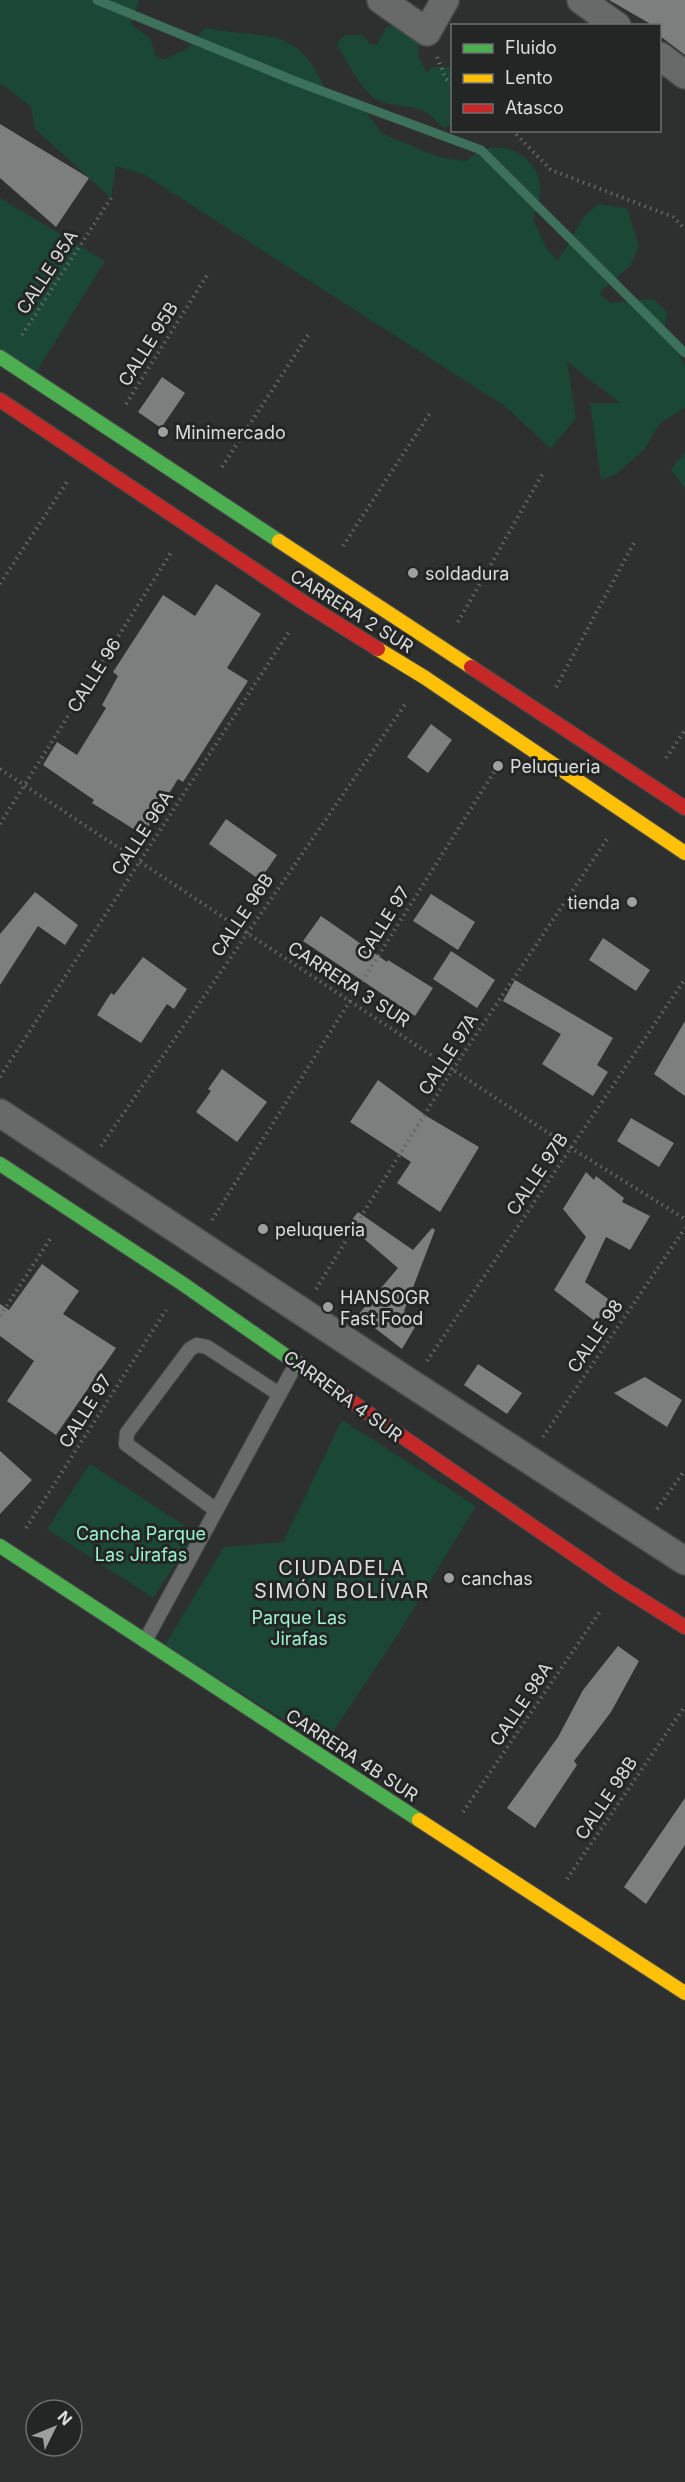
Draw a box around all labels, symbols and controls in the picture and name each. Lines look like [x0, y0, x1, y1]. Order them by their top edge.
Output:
legend [451, 24, 661, 132]
text: Fluido [505, 37, 557, 58]
text: Lento [505, 67, 553, 88]
text: Atasco [505, 97, 564, 118]
street label: CALLE 95A [12, 226, 82, 318]
street label: CALLE 95B [114, 298, 182, 390]
place label: Minimercado [175, 422, 286, 443]
marker: Minimercado [156, 425, 170, 439]
place label: soldadura [425, 563, 509, 584]
street label: CARRERA 2 SUR [287, 565, 418, 657]
marker: soldadura [406, 566, 420, 580]
street label: CALLE 96 [63, 634, 125, 716]
place label: Peluqueria [510, 756, 601, 777]
marker: Peluqueria [491, 759, 505, 773]
street label: CALLE 96A [107, 787, 177, 879]
street label: CALLE 96B [207, 870, 277, 960]
street label: CALLE 97 [352, 882, 414, 964]
place label: tienda [567, 892, 620, 913]
marker: tienda [625, 895, 639, 909]
street label: CARRERA 3 SUR [284, 937, 414, 1031]
street label: CALLE 97A [414, 1009, 482, 1099]
street label: CALLE 97B [502, 1129, 572, 1219]
place label: peluqueria [275, 1219, 365, 1240]
marker: peluqueria [256, 1222, 270, 1236]
place label: HANSOGR Fast Food [340, 1287, 430, 1329]
street label: CALLE 98 [563, 1295, 627, 1377]
marker: HANSOGR Fast Food [321, 1300, 335, 1314]
street label: CARRERA 4 SUR [280, 1346, 407, 1446]
street label: CALLE 97 [54, 1370, 116, 1452]
park label: Cancha Parque Las Jirafas [76, 1523, 206, 1565]
district label: CIUDADELA SIMÓN BOLÍVAR [254, 1556, 430, 1603]
place label: canchas [461, 1568, 533, 1589]
marker: canchas [442, 1571, 456, 1585]
park label: Parque Las Jirafas [251, 1607, 347, 1649]
street label: CALLE 98A [485, 1658, 557, 1750]
street label: CARRERA 4B SUR [282, 1704, 422, 1806]
street label: CALLE 98B [571, 1753, 641, 1843]
north arrow [24, 2398, 84, 2458]
text: N [53, 2406, 76, 2429]

